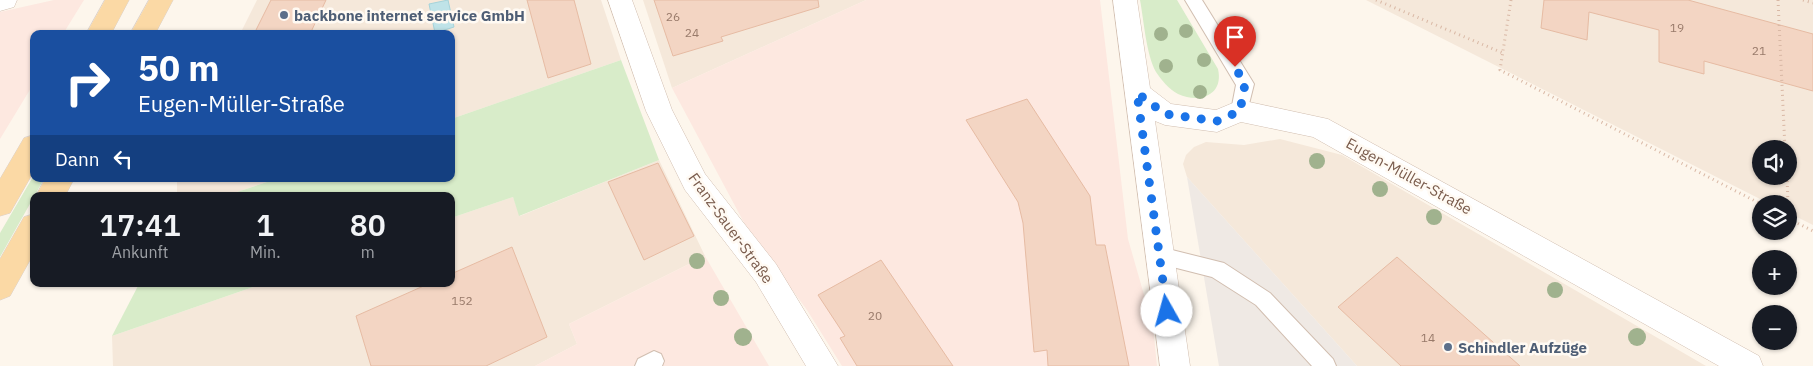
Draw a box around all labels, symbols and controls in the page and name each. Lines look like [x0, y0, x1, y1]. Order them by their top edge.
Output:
place label: backbone internet service GmbH [294, 6, 525, 25]
marker: backbone internet service GmbH [278, 9, 290, 21]
house number: 26 [666, 9, 680, 24]
pin [1214, 16, 1256, 67]
house number: 19 [1670, 20, 1684, 35]
icon: arrive [1221, 23, 1249, 51]
house number: 24 [685, 25, 699, 40]
house number: 21 [1752, 43, 1766, 58]
text: 50 m [138, 45, 220, 91]
icon: right [55, 50, 120, 115]
text: Eugen-Müller-Straße [138, 89, 345, 118]
street label: Eugen-Müller-Straße [1343, 134, 1475, 218]
map controls [1752, 140, 1797, 350]
button: sound [1752, 140, 1797, 185]
icon: left [109, 145, 137, 173]
text: Dann [55, 147, 99, 171]
street label: Franz-Sauer-Straße [685, 169, 777, 287]
button: layers [1752, 195, 1797, 240]
text: 17:41 [99, 205, 181, 244]
text: 1 [256, 205, 274, 244]
text: 80 [350, 205, 386, 244]
text: Ankunft [112, 242, 168, 262]
text: Min. [250, 242, 280, 262]
text: m [361, 242, 375, 262]
button: + [1752, 250, 1797, 295]
position arrow [1140, 284, 1192, 336]
house number: 152 [451, 293, 473, 308]
button: − [1752, 305, 1797, 350]
house number: 20 [868, 308, 882, 323]
house number: 14 [1421, 330, 1435, 345]
place label: Schindler Aufzüge [1458, 338, 1587, 357]
marker: Schindler Aufzüge [1442, 341, 1454, 353]

